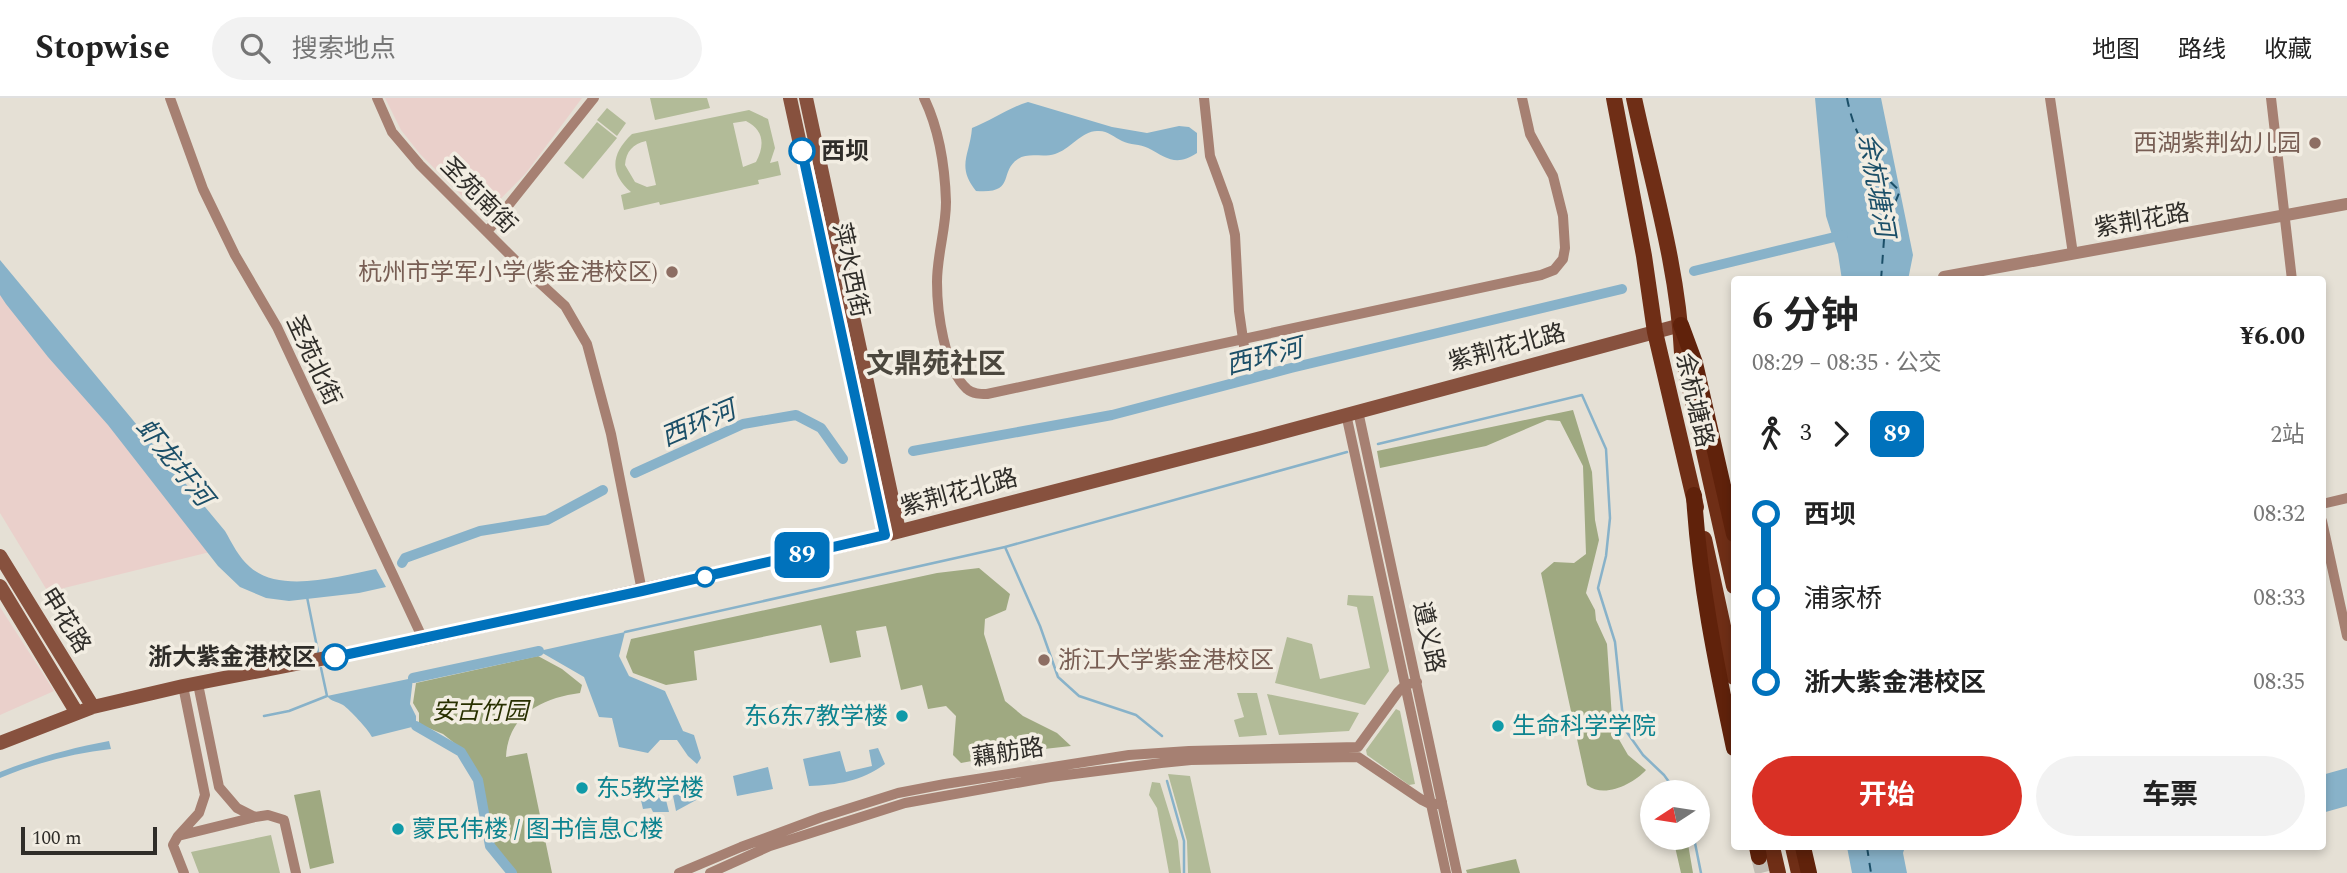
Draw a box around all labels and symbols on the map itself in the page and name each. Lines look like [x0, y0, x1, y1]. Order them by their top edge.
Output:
place label: 西湖紫荆幼儿园 [2133, 126, 2301, 162]
water label: 余杭塘河 [1847, 130, 1906, 245]
place label: 西坝 [821, 134, 869, 170]
marker: 西湖紫荆幼儿园 [2307, 135, 2323, 151]
marker: 西坝 [789, 138, 815, 164]
street label: 圣苑南街 [432, 149, 525, 242]
street label: 紫荆花路 [2092, 195, 2193, 247]
street label: 萍水西街 [822, 220, 878, 321]
place label: 杭州市学军小学(紫金港校区) [358, 255, 658, 291]
marker: 杭州市学军小学(紫金港校区) [664, 264, 680, 280]
street label: 圣苑北街 [276, 309, 350, 412]
street label: 紫荆花北路 [1445, 315, 1570, 381]
water label: 西环河 [1222, 327, 1312, 386]
district label: 文鼎苑社区 [866, 343, 1006, 386]
street label: 余杭塘路 [1666, 349, 1722, 451]
water label: 西环河 [655, 388, 747, 458]
water label: 虾龙圩河 [126, 410, 226, 520]
street label: 紫荆花北路 [897, 460, 1022, 526]
line badge: 89 [770, 532, 834, 578]
unlabelled marker [695, 567, 715, 587]
street label: 申花路 [31, 580, 99, 661]
street label: 遵义路 [1403, 598, 1453, 676]
place label: 浙大紫金港校区 [148, 640, 316, 676]
place label: 浙江大学紫金港校区 [1058, 643, 1274, 679]
marker: 浙大紫金港校区 [322, 644, 348, 670]
marker: 浙江大学紫金港校区 [1036, 652, 1052, 668]
park label: 安古竹园 [432, 694, 531, 730]
place label: 东6东7教学楼 [744, 699, 888, 735]
marker: 东6东7教学楼 [894, 708, 910, 724]
place label: 生命科学学院 [1512, 709, 1656, 745]
marker: 生命科学学院 [1490, 718, 1506, 734]
street label: 藕舫路 [970, 730, 1047, 776]
place label: 东5教学楼 [596, 771, 704, 807]
marker: 东5教学楼 [574, 780, 590, 796]
north arrow [1640, 780, 1710, 850]
place label: 蒙民伟楼 / 图书信息C楼 [412, 812, 663, 848]
marker: 蒙民伟楼 / 图书信息C楼 [390, 821, 406, 837]
scale bar [21, 824, 158, 856]

